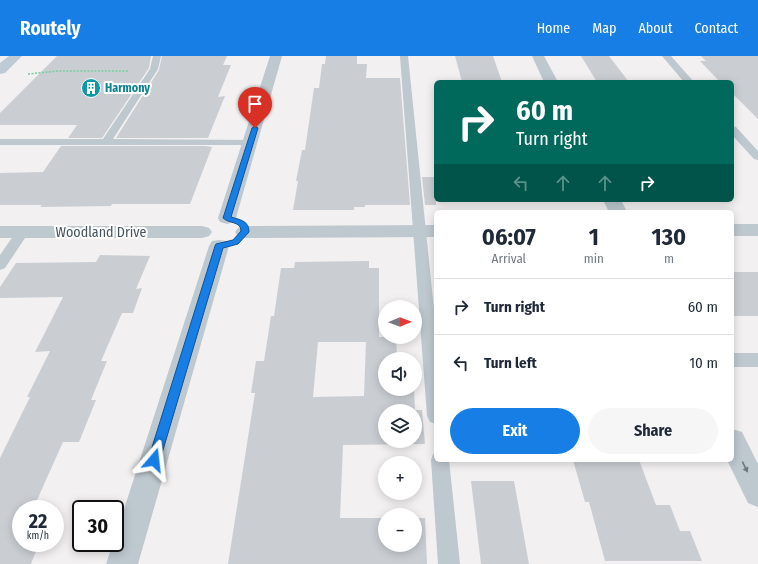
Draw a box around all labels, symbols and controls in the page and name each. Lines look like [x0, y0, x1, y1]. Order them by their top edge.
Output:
text: Routely [20, 17, 80, 40]
text: Home [537, 20, 570, 37]
text: Map [592, 20, 616, 37]
text: About [638, 20, 673, 37]
text: Contact [695, 20, 738, 37]
building icon: Harmony [80, 77, 102, 99]
place label: Harmony [105, 81, 150, 95]
pin [238, 87, 272, 128]
icon: arrive [244, 93, 266, 115]
text: 60 m [516, 94, 573, 127]
icon: right [450, 96, 502, 148]
text: Turn right [516, 128, 588, 150]
icon: left [510, 172, 532, 194]
icon: ahead [552, 172, 574, 194]
icon: ahead [594, 172, 616, 194]
icon: right [636, 172, 658, 194]
text: 06:07 [482, 223, 536, 251]
text: 1 [589, 223, 599, 251]
text: 130 [652, 223, 686, 251]
street label: Woodland Drive [56, 224, 147, 241]
text: Arrival [492, 251, 526, 266]
text: min [584, 251, 604, 266]
text: m [664, 251, 674, 266]
icon: right [450, 296, 472, 318]
text: Turn right [484, 298, 545, 316]
text: 60 m [688, 298, 718, 316]
north arrow [378, 300, 422, 344]
map controls [378, 300, 422, 552]
button: sound [378, 352, 422, 396]
icon: left [450, 352, 472, 374]
text: Turn left [484, 354, 537, 372]
text: 10 m [689, 354, 718, 372]
button: layers [378, 404, 422, 448]
button: Exit [450, 408, 580, 454]
button: Share [588, 408, 718, 454]
position arrow [133, 439, 175, 481]
button: + [378, 456, 422, 500]
one-way arrow [742, 461, 748, 473]
speed limit sign: 30 [72, 500, 124, 552]
button: − [378, 508, 422, 552]
text: 22 [29, 509, 47, 533]
text: km/h [27, 530, 49, 542]

